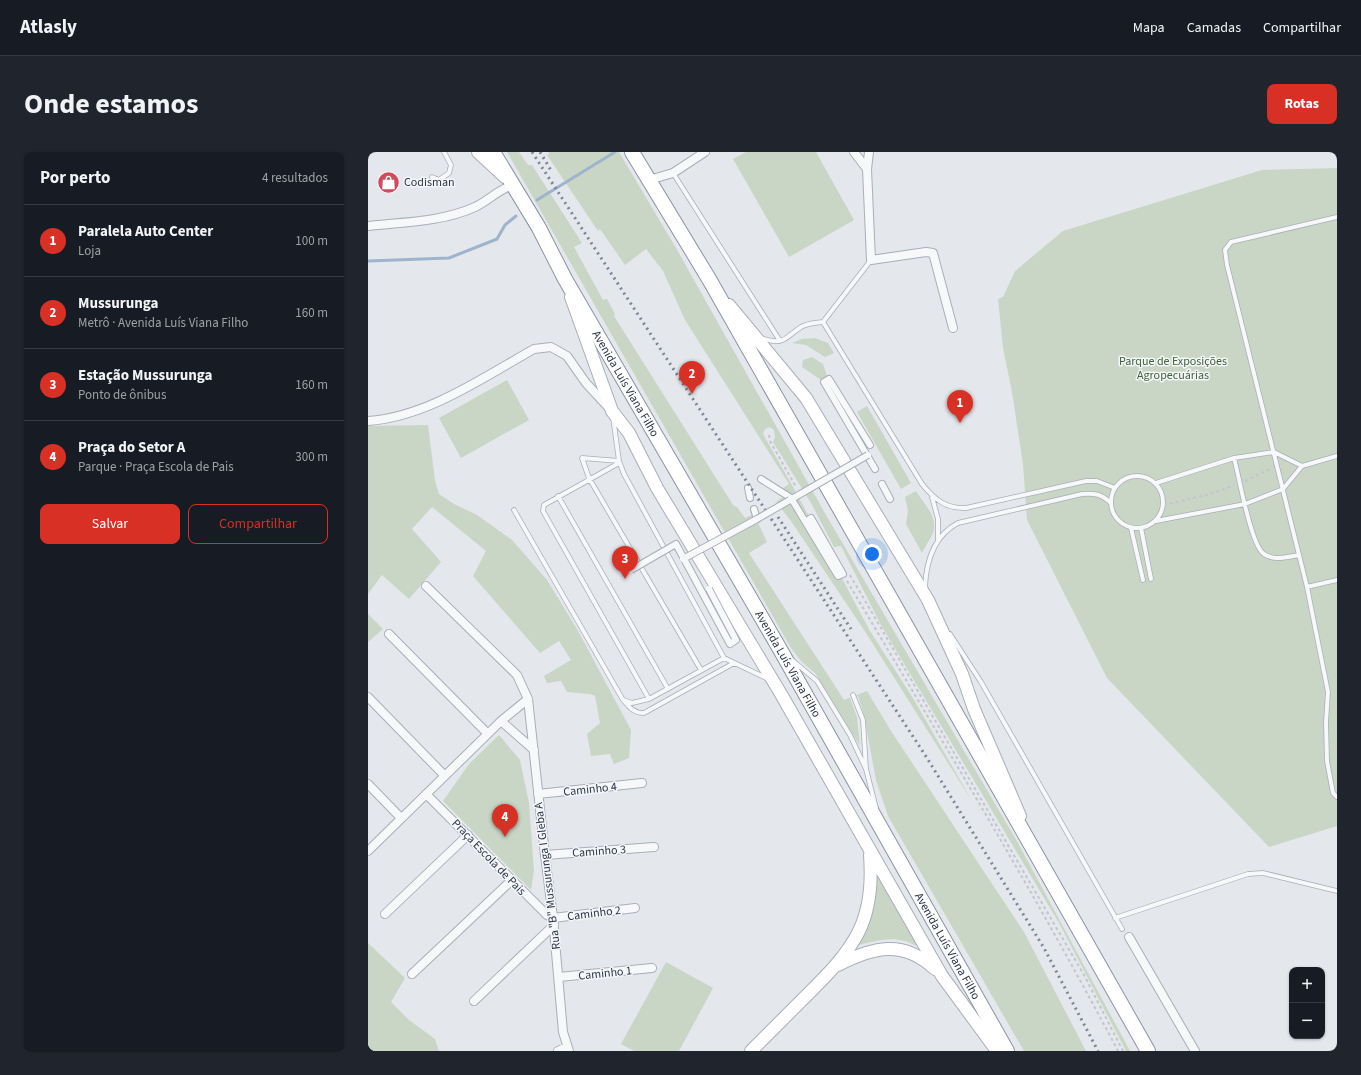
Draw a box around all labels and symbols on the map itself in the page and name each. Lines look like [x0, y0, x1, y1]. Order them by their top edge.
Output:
shop icon: Codisman [376, 169, 402, 195]
place label: Codisman [404, 174, 455, 191]
street label: Avenida Luís Viana Filho [588, 327, 663, 440]
park label: Parque de Exposições Agropecuárias [1119, 353, 1227, 384]
pin: 2 [679, 361, 705, 394]
pin: 1 [947, 390, 973, 423]
your location [862, 544, 882, 564]
pin: 3 [612, 546, 638, 579]
street label: Avenida Luís Viana Filho [750, 608, 825, 721]
street label: Caminho 4 [562, 778, 618, 801]
street label: Rua "B" Mussurunga I Gleba A [530, 801, 565, 951]
pin: 4 [492, 804, 518, 837]
street label: Praça Escola de Pais [448, 815, 530, 899]
street label: Caminho 3 [572, 841, 626, 862]
street label: Avenida Luís Viana Filho [910, 890, 984, 1003]
street label: Caminho 2 [566, 902, 622, 925]
street label: Caminho 1 [577, 962, 633, 985]

